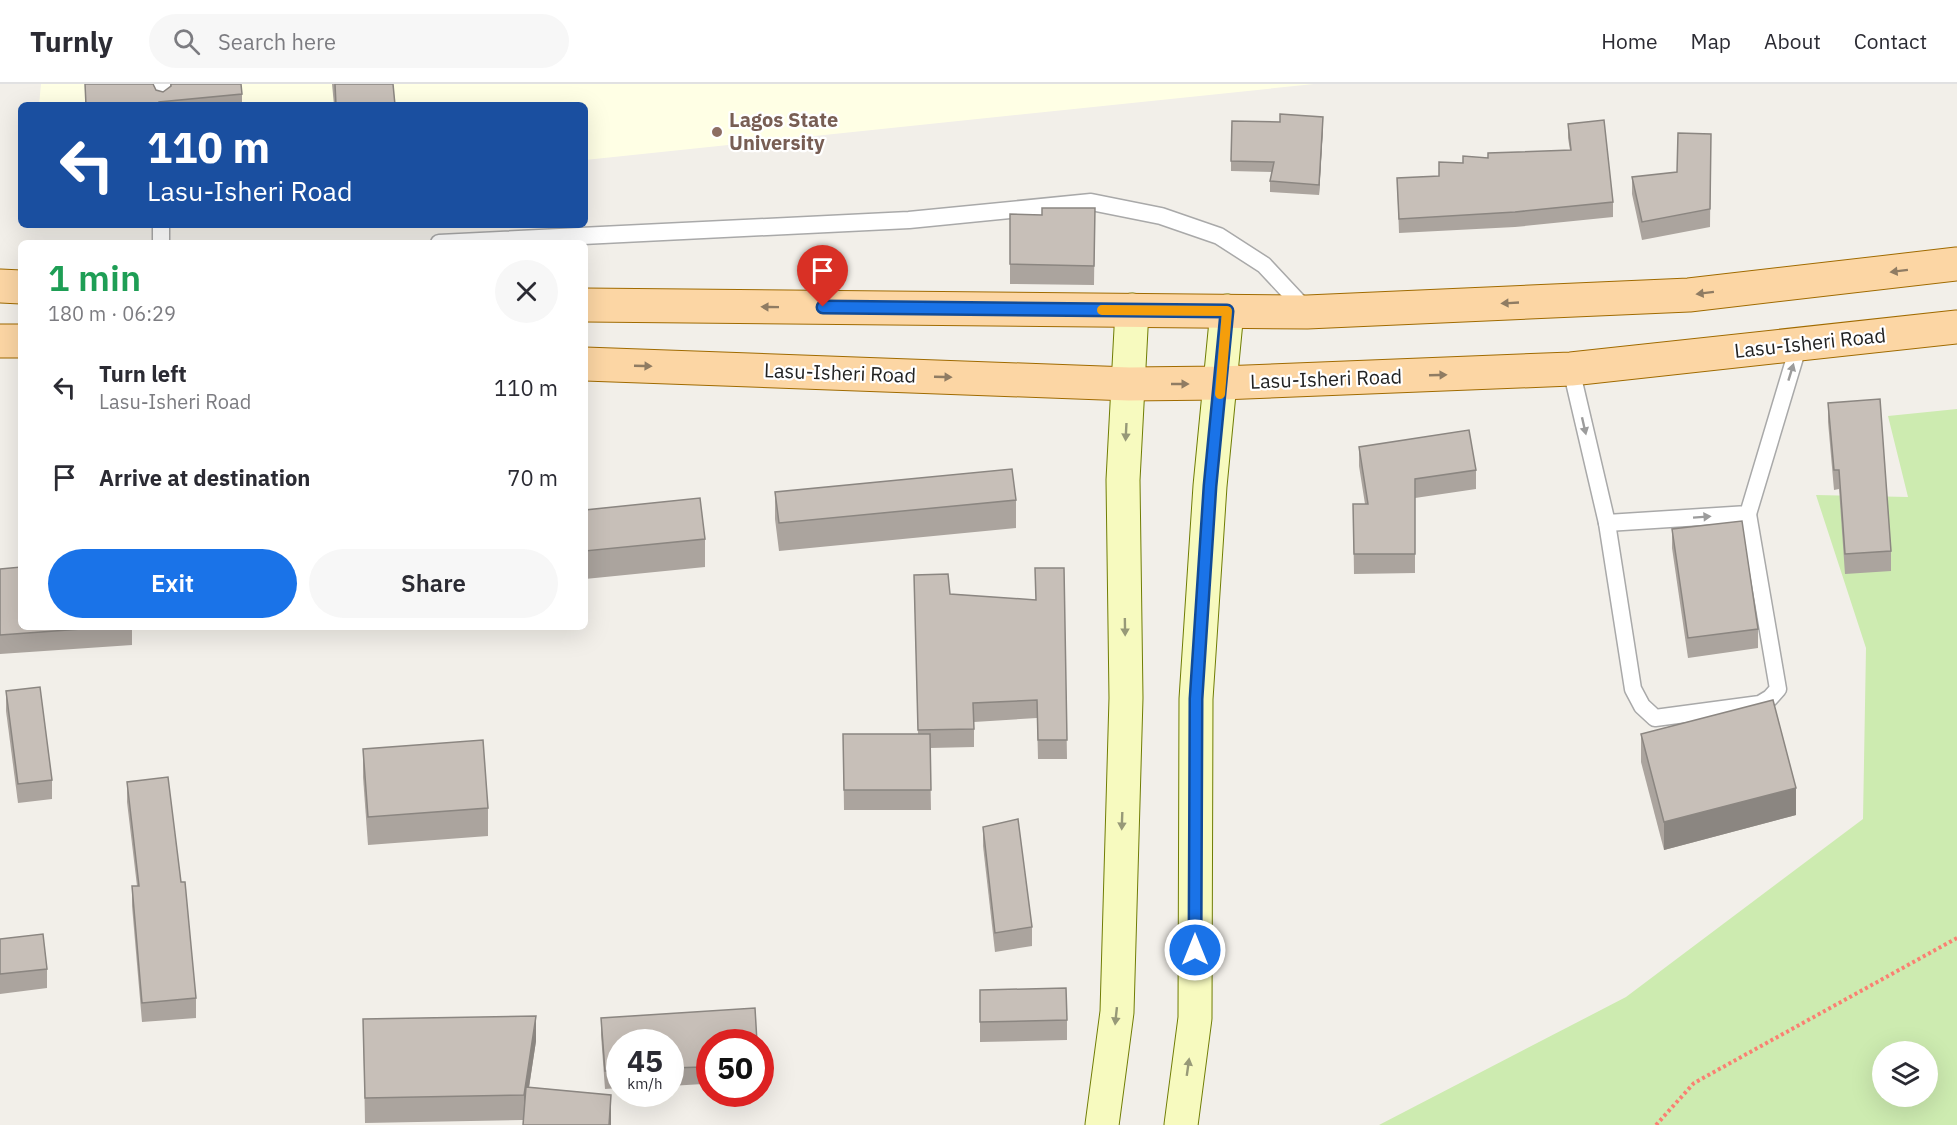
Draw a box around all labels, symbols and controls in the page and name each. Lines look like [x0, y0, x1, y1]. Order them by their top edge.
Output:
search box [149, 14, 569, 68]
text: Turnly [30, 23, 113, 60]
icon: search [170, 25, 203, 58]
text: Search here [218, 27, 336, 56]
text: Home [1601, 27, 1658, 55]
text: Map [1691, 27, 1731, 55]
text: About [1764, 27, 1821, 55]
text: Contact [1854, 27, 1927, 55]
place label: Lagos State University [729, 106, 838, 156]
text: 110 m [147, 120, 270, 175]
marker: Lagos State University [710, 125, 724, 139]
icon: left [48, 126, 126, 204]
text: Lasu-Isheri Road [147, 173, 353, 208]
pin [797, 245, 848, 307]
text: 1 min [48, 254, 141, 301]
icon: arrive [806, 254, 839, 287]
button: close [495, 260, 558, 323]
one-way arrow [1889, 266, 1908, 276]
one-way arrow [1696, 288, 1715, 298]
one-way arrow [1501, 298, 1520, 307]
text: 180 m · 06:29 [48, 300, 176, 327]
one-way arrow [760, 302, 779, 311]
street label: Lasu-Isheri Road [1733, 321, 1887, 364]
street label: Lasu-Isheri Road [763, 356, 917, 389]
text: Turn left [99, 359, 187, 388]
one-way arrow [634, 361, 653, 371]
street label: Lasu-Isheri Road [1249, 362, 1403, 395]
one-way arrow [1787, 363, 1796, 381]
one-way arrow [1428, 370, 1447, 379]
icon: left [48, 371, 81, 404]
one-way arrow [934, 372, 953, 382]
text: 110 m [494, 373, 558, 402]
one-way arrow [1171, 379, 1190, 389]
text: Lasu-Isheri Road [99, 388, 251, 415]
one-way arrow [1580, 417, 1590, 435]
one-way arrow [1122, 422, 1131, 441]
icon: arrive [48, 461, 81, 494]
text: Arrive at destination [99, 463, 310, 492]
text: 70 m [507, 463, 558, 492]
one-way arrow [1693, 513, 1712, 522]
button: Exit [48, 549, 297, 618]
button: Share [309, 549, 558, 618]
one-way arrow [1120, 617, 1130, 636]
one-way arrow [1118, 812, 1127, 831]
position arrow [1163, 918, 1227, 982]
one-way arrow [1111, 1007, 1121, 1026]
speed limit sign: 50 [696, 1029, 774, 1107]
text: 45 [627, 1041, 663, 1080]
map controls [1872, 1041, 1938, 1107]
button: layers [1872, 1041, 1938, 1107]
one-way arrow [1184, 1057, 1193, 1076]
text: km/h [627, 1074, 663, 1093]

